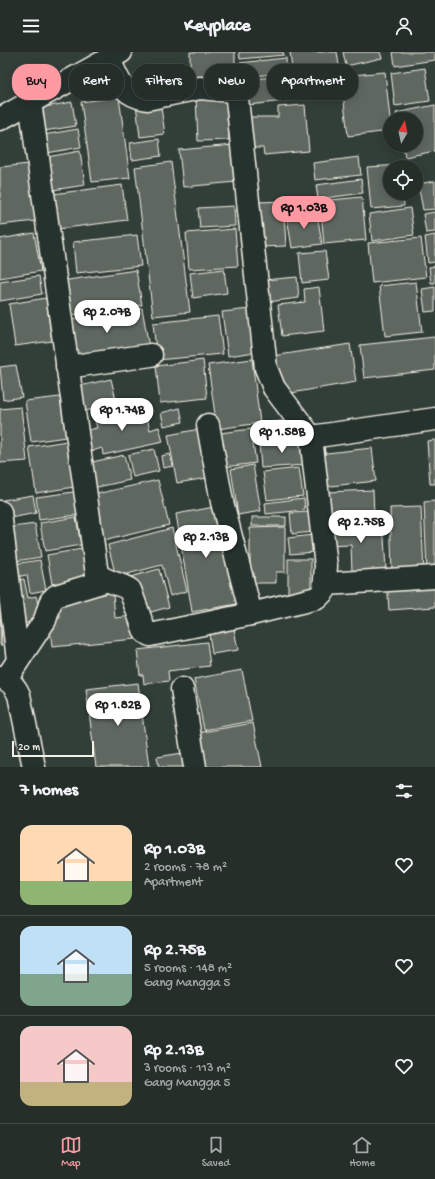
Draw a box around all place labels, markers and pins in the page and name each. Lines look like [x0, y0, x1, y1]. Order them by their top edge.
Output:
pin: Rp 1.03B [263, 196, 345, 230]
pin: Rp 2.07B [66, 300, 148, 334]
pin: Rp 1.74B [81, 398, 163, 432]
pin: Rp 1.58B [241, 420, 323, 454]
pin: Rp 2.75B [320, 510, 402, 544]
pin: Rp 2.13B [165, 525, 247, 559]
pin: Rp 1.82B [77, 693, 159, 727]

